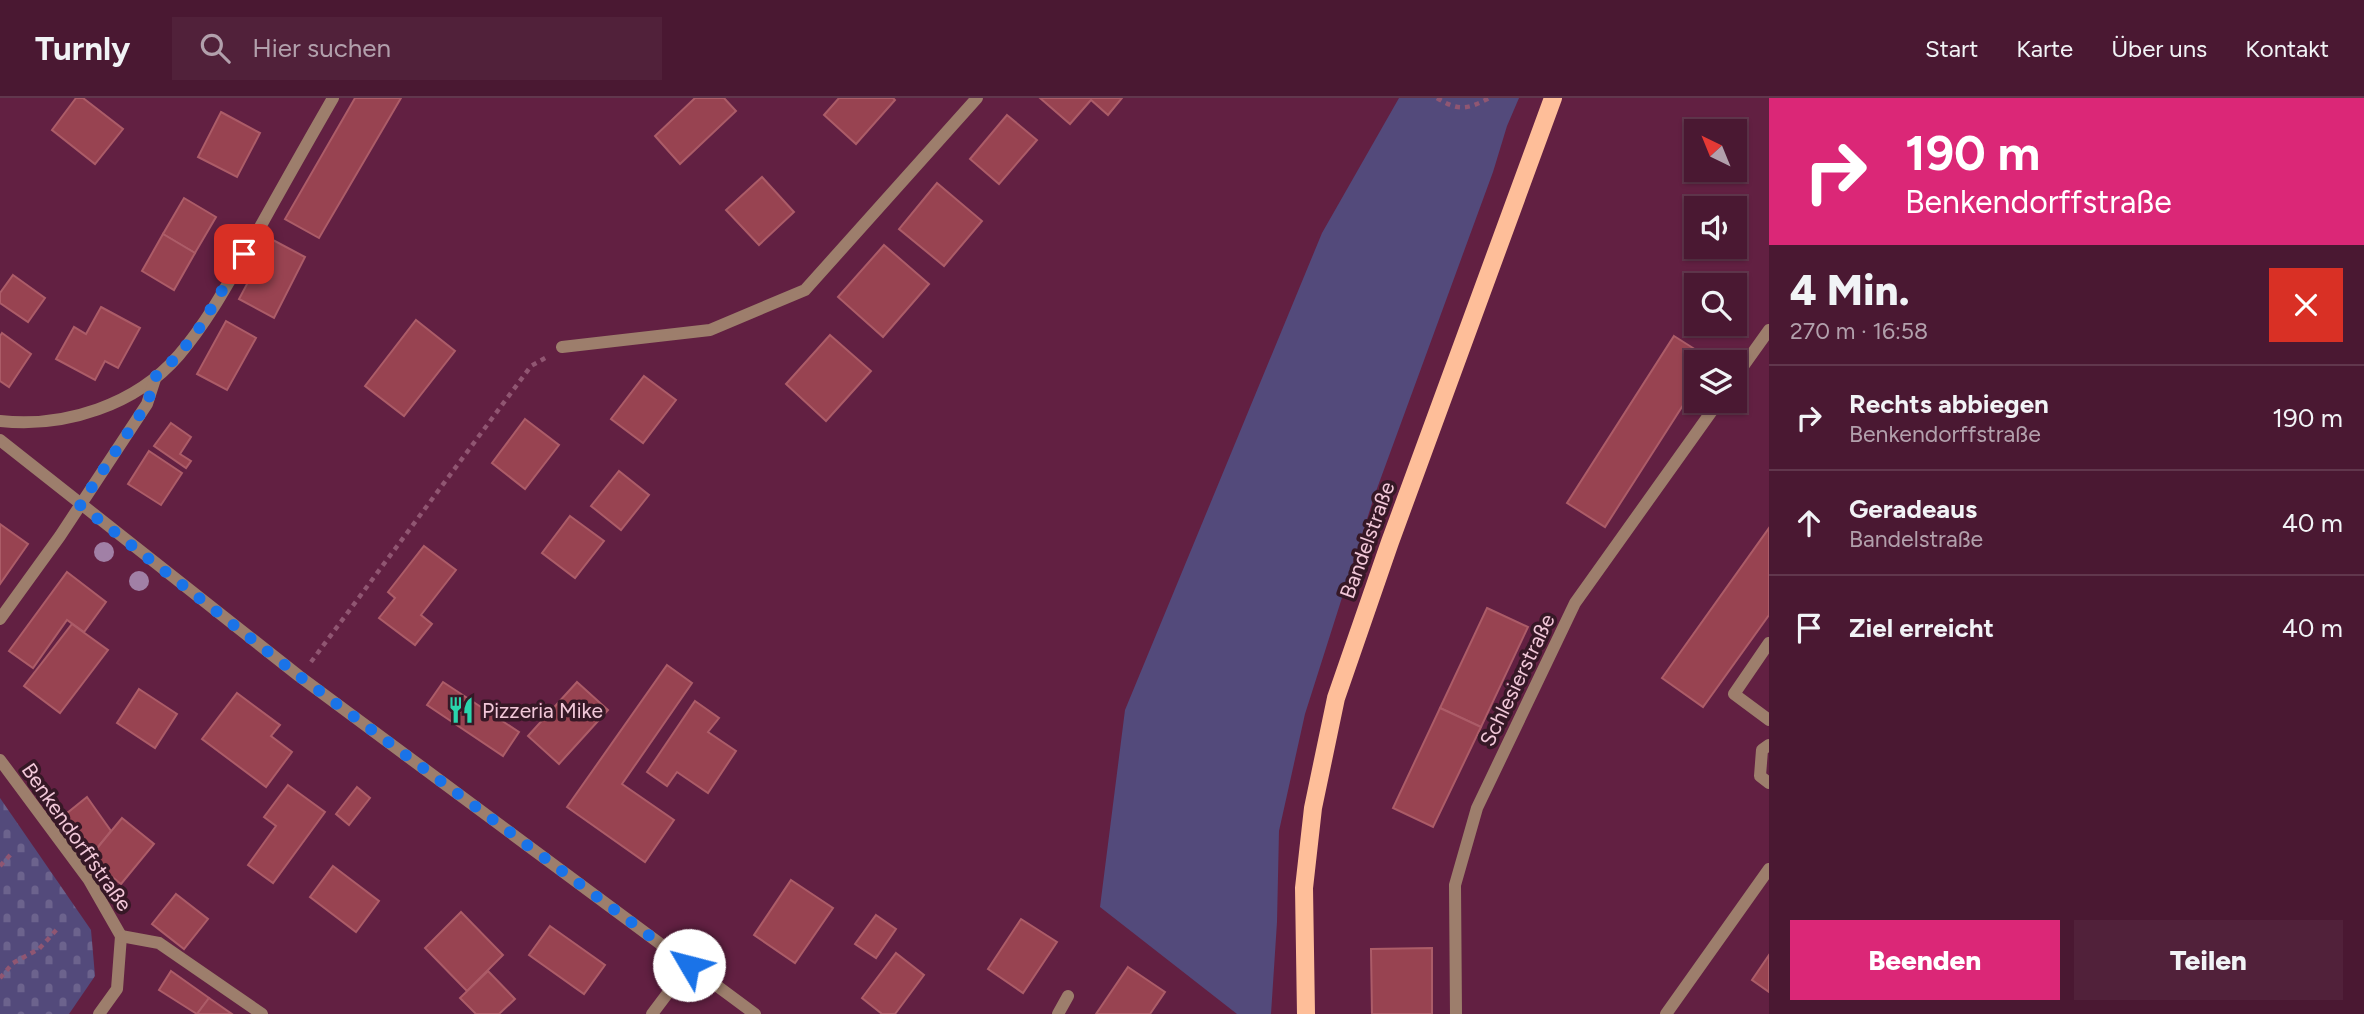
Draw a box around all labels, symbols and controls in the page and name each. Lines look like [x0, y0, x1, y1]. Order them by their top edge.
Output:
search box [172, 17, 662, 80]
text: Turnly [35, 29, 130, 68]
icon: search [196, 29, 234, 67]
text: Hier suchen [252, 32, 391, 64]
text: Start [1925, 34, 1978, 63]
text: Karte [2016, 34, 2073, 63]
text: Über uns [2111, 34, 2207, 63]
text: Kontakt [2245, 34, 2329, 63]
north arrow [1684, 119, 1746, 182]
map controls [1684, 119, 1747, 413]
text: 190 m [1905, 123, 2040, 182]
icon: right [1790, 126, 1881, 217]
text: Benkendorffstraße [1905, 183, 2172, 221]
button: sound [1684, 196, 1747, 259]
pin [214, 224, 274, 284]
icon: arrive [225, 235, 263, 273]
text: 4 Min. [1790, 265, 1910, 316]
button: close [2269, 268, 2343, 342]
button: search [1684, 273, 1747, 336]
text: 270 m · 16:58 [1790, 317, 1928, 345]
button: layers [1684, 350, 1747, 413]
text: Rechts abbiegen [1849, 388, 2049, 420]
icon: right [1790, 399, 1828, 437]
text: 190 m [2272, 402, 2343, 434]
text: Benkendorffstraße [1849, 420, 2041, 448]
street label: Bandelstraße [1334, 478, 1400, 602]
text: Geradeaus [1849, 493, 1977, 525]
icon: ahead [1790, 504, 1828, 542]
text: 40 m [2282, 507, 2343, 539]
text: Bandelstraße [1849, 525, 1983, 553]
icon: arrive [1790, 609, 1828, 647]
street label: Schlesierstraße [1474, 610, 1560, 750]
text: Ziel erreicht [1849, 612, 1994, 644]
text: 40 m [2282, 612, 2343, 644]
restaurant icon: Pizzeria Mike [446, 695, 476, 725]
place label: Pizzeria Mike [482, 698, 603, 723]
street label: Benkendorffstraße [17, 758, 137, 916]
button: Beenden [1790, 920, 2060, 1000]
button: Teilen [2074, 920, 2343, 1000]
position arrow [652, 928, 726, 1002]

